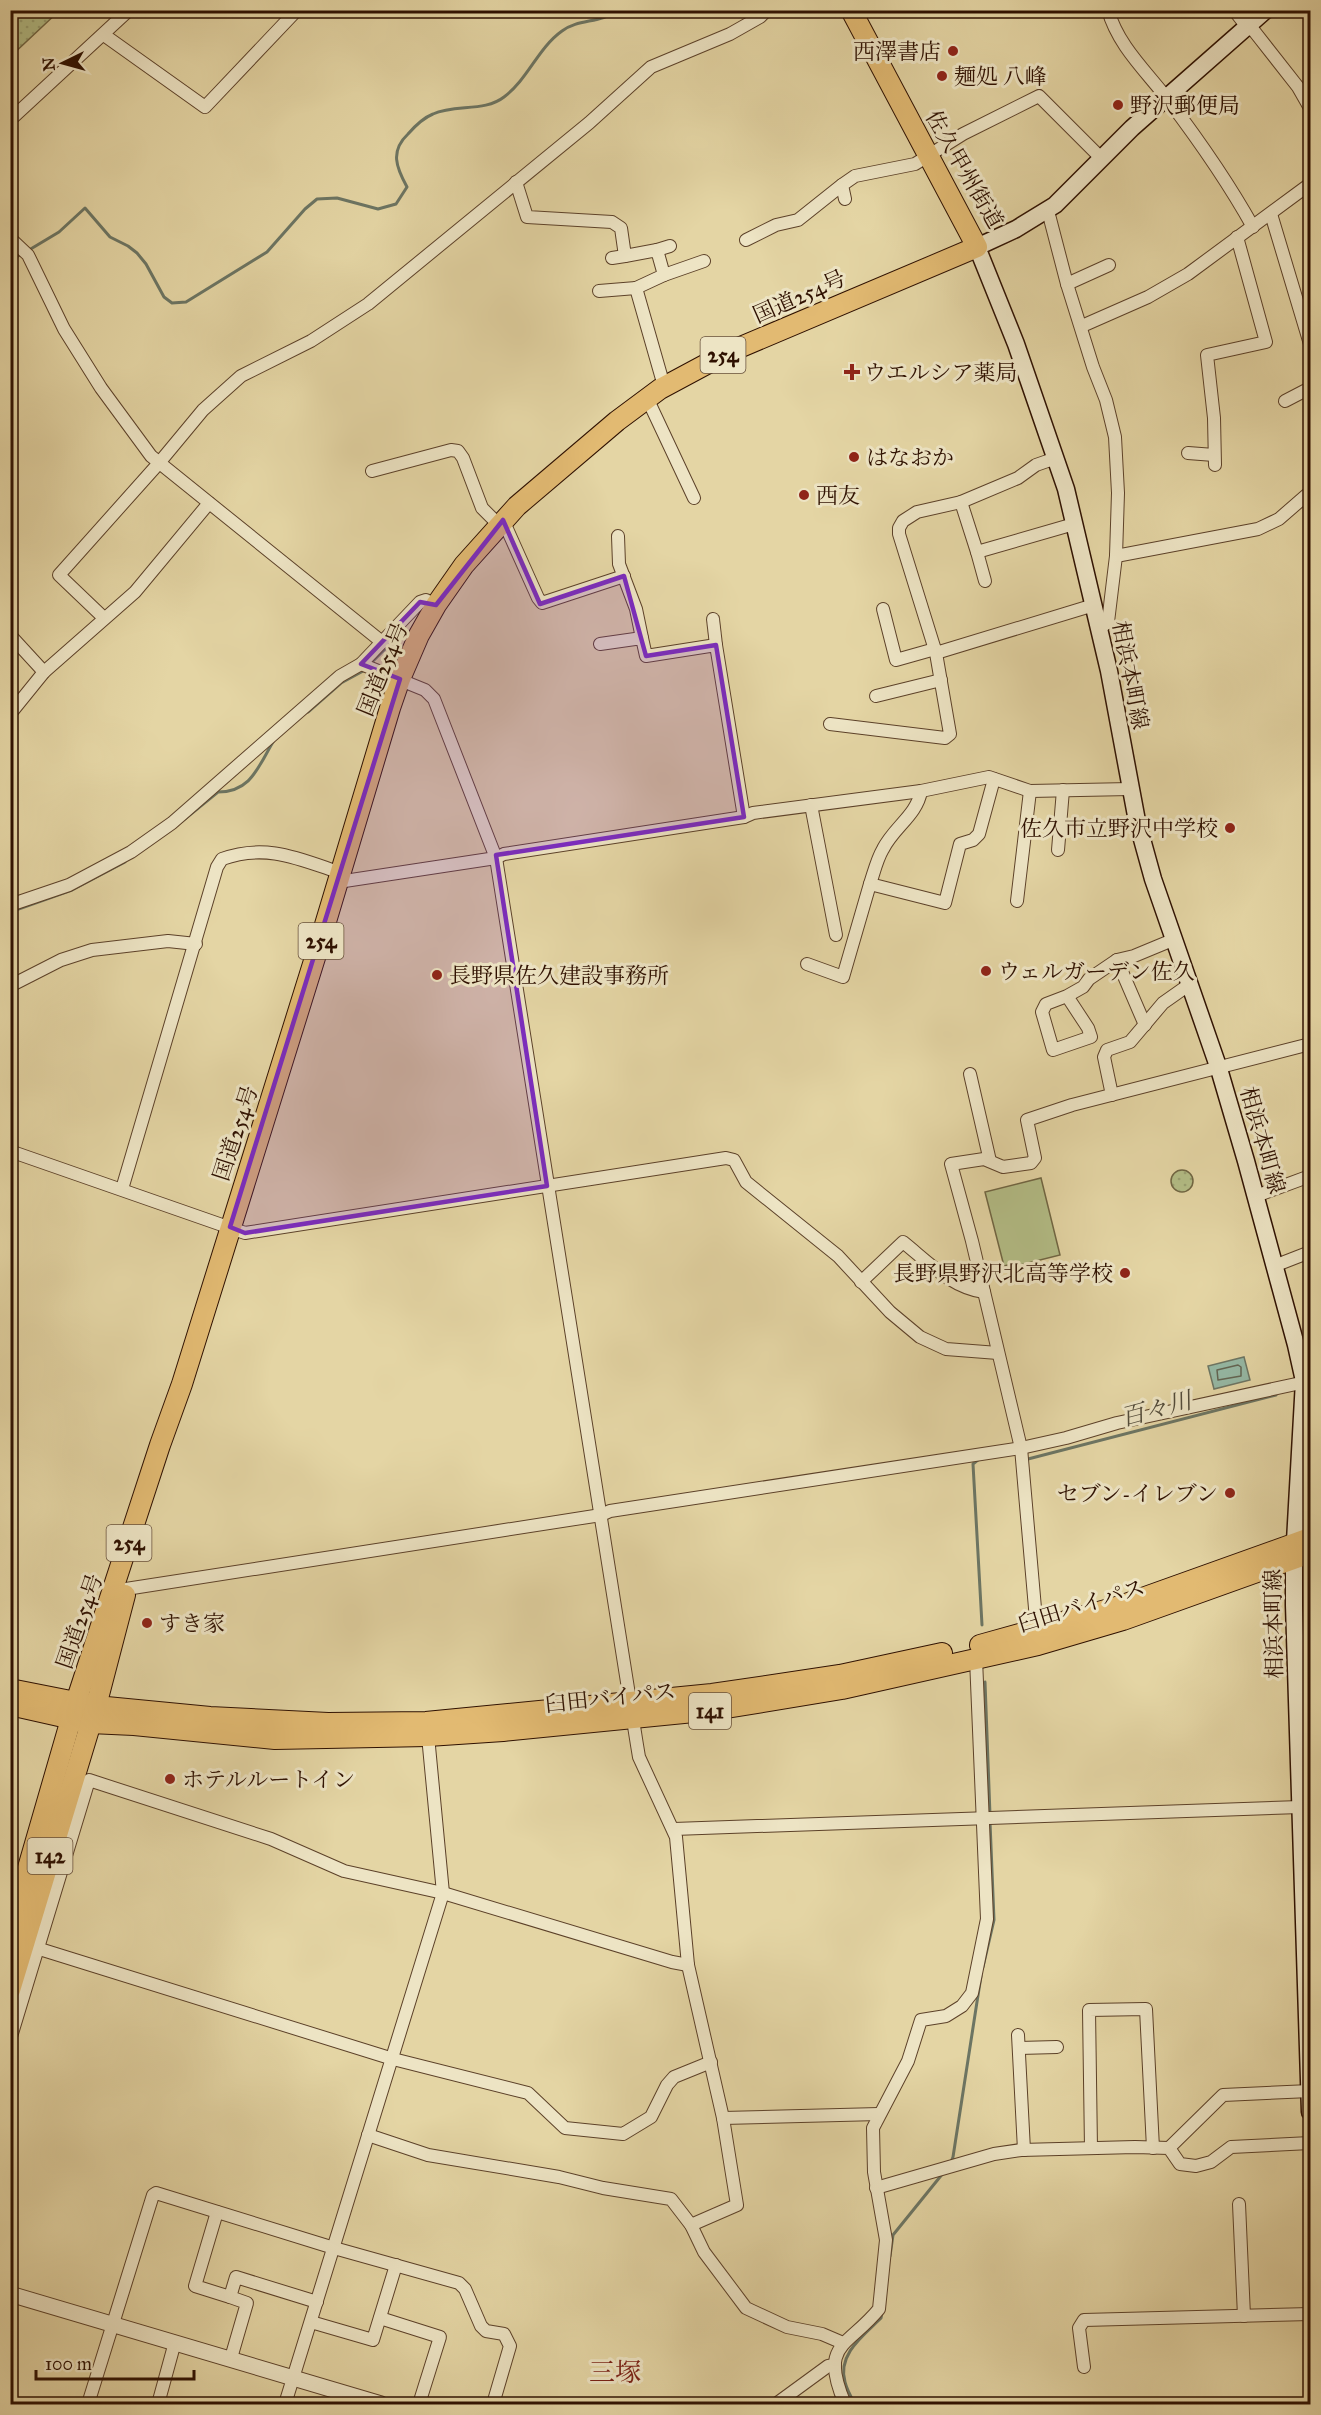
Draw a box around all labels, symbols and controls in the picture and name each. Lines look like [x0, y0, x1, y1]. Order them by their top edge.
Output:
north arrow [33, 33, 93, 93]
place label: 西澤書店 [853, 38, 941, 65]
marker: 西澤書店 [946, 44, 960, 58]
text: N [38, 56, 59, 72]
place label: 麺処 八峰 [954, 63, 1047, 90]
marker: 麺処 八峰 [935, 69, 949, 83]
place label: 野沢郵便局 [1130, 92, 1240, 119]
marker: 野沢郵便局 [1111, 98, 1125, 112]
street label: 佐久甲州街道 [920, 105, 1009, 233]
street label: 国道254号 [749, 264, 850, 329]
road number: 254 [700, 337, 746, 373]
place label: ウエルシア薬局 [864, 359, 1017, 386]
marker: ウエルシア薬局 [845, 365, 859, 379]
place label: はなおか [866, 444, 954, 471]
marker: はなおか [847, 450, 861, 464]
place label: 西友 [816, 482, 860, 509]
marker: 西友 [797, 488, 811, 502]
street label: 国道254号 [351, 618, 413, 720]
street label: 相浜本町線 [1107, 619, 1154, 732]
place label: 佐久市立野沢中学校 [1020, 815, 1218, 842]
marker: 佐久市立野沢中学校 [1223, 821, 1237, 835]
road number: 254 [298, 923, 344, 959]
place label: ウェルガーデン佐久 [998, 958, 1195, 985]
place label: 長野県佐久建設事務所 [449, 962, 669, 989]
marker: ウェルガーデン佐久 [979, 964, 993, 978]
marker: 長野県佐久建設事務所 [430, 968, 444, 982]
street label: 国道254号 [207, 1082, 264, 1184]
street label: 相浜本町線 [1234, 1084, 1291, 1197]
place label: 長野県野沢北高等学校 [893, 1260, 1113, 1287]
marker: 長野県野沢北高等学校 [1118, 1266, 1132, 1280]
water label: 百々川 [1117, 1384, 1198, 1433]
place label: セブン-イレブン [1057, 1480, 1218, 1507]
marker: セブン-イレブン [1223, 1486, 1237, 1500]
road number: 254 [106, 1525, 152, 1561]
street label: 相浜本町線 [1259, 1569, 1288, 1679]
street label: 国道254号 [51, 1570, 108, 1672]
street label: 臼田バイパス [1014, 1573, 1148, 1638]
place label: すき家 [159, 1610, 225, 1637]
marker: すき家 [140, 1616, 154, 1630]
street label: 臼田バイパス [543, 1677, 677, 1718]
road number: 141 [689, 1693, 731, 1729]
place label: ホテルルートイン [182, 1766, 355, 1793]
marker: ホテルルートイン [163, 1772, 177, 1786]
road number: 142 [28, 1838, 72, 1874]
scale bar [36, 2343, 194, 2381]
text: 100 m [45, 2353, 92, 2375]
district label: 三塚 [589, 2356, 641, 2388]

